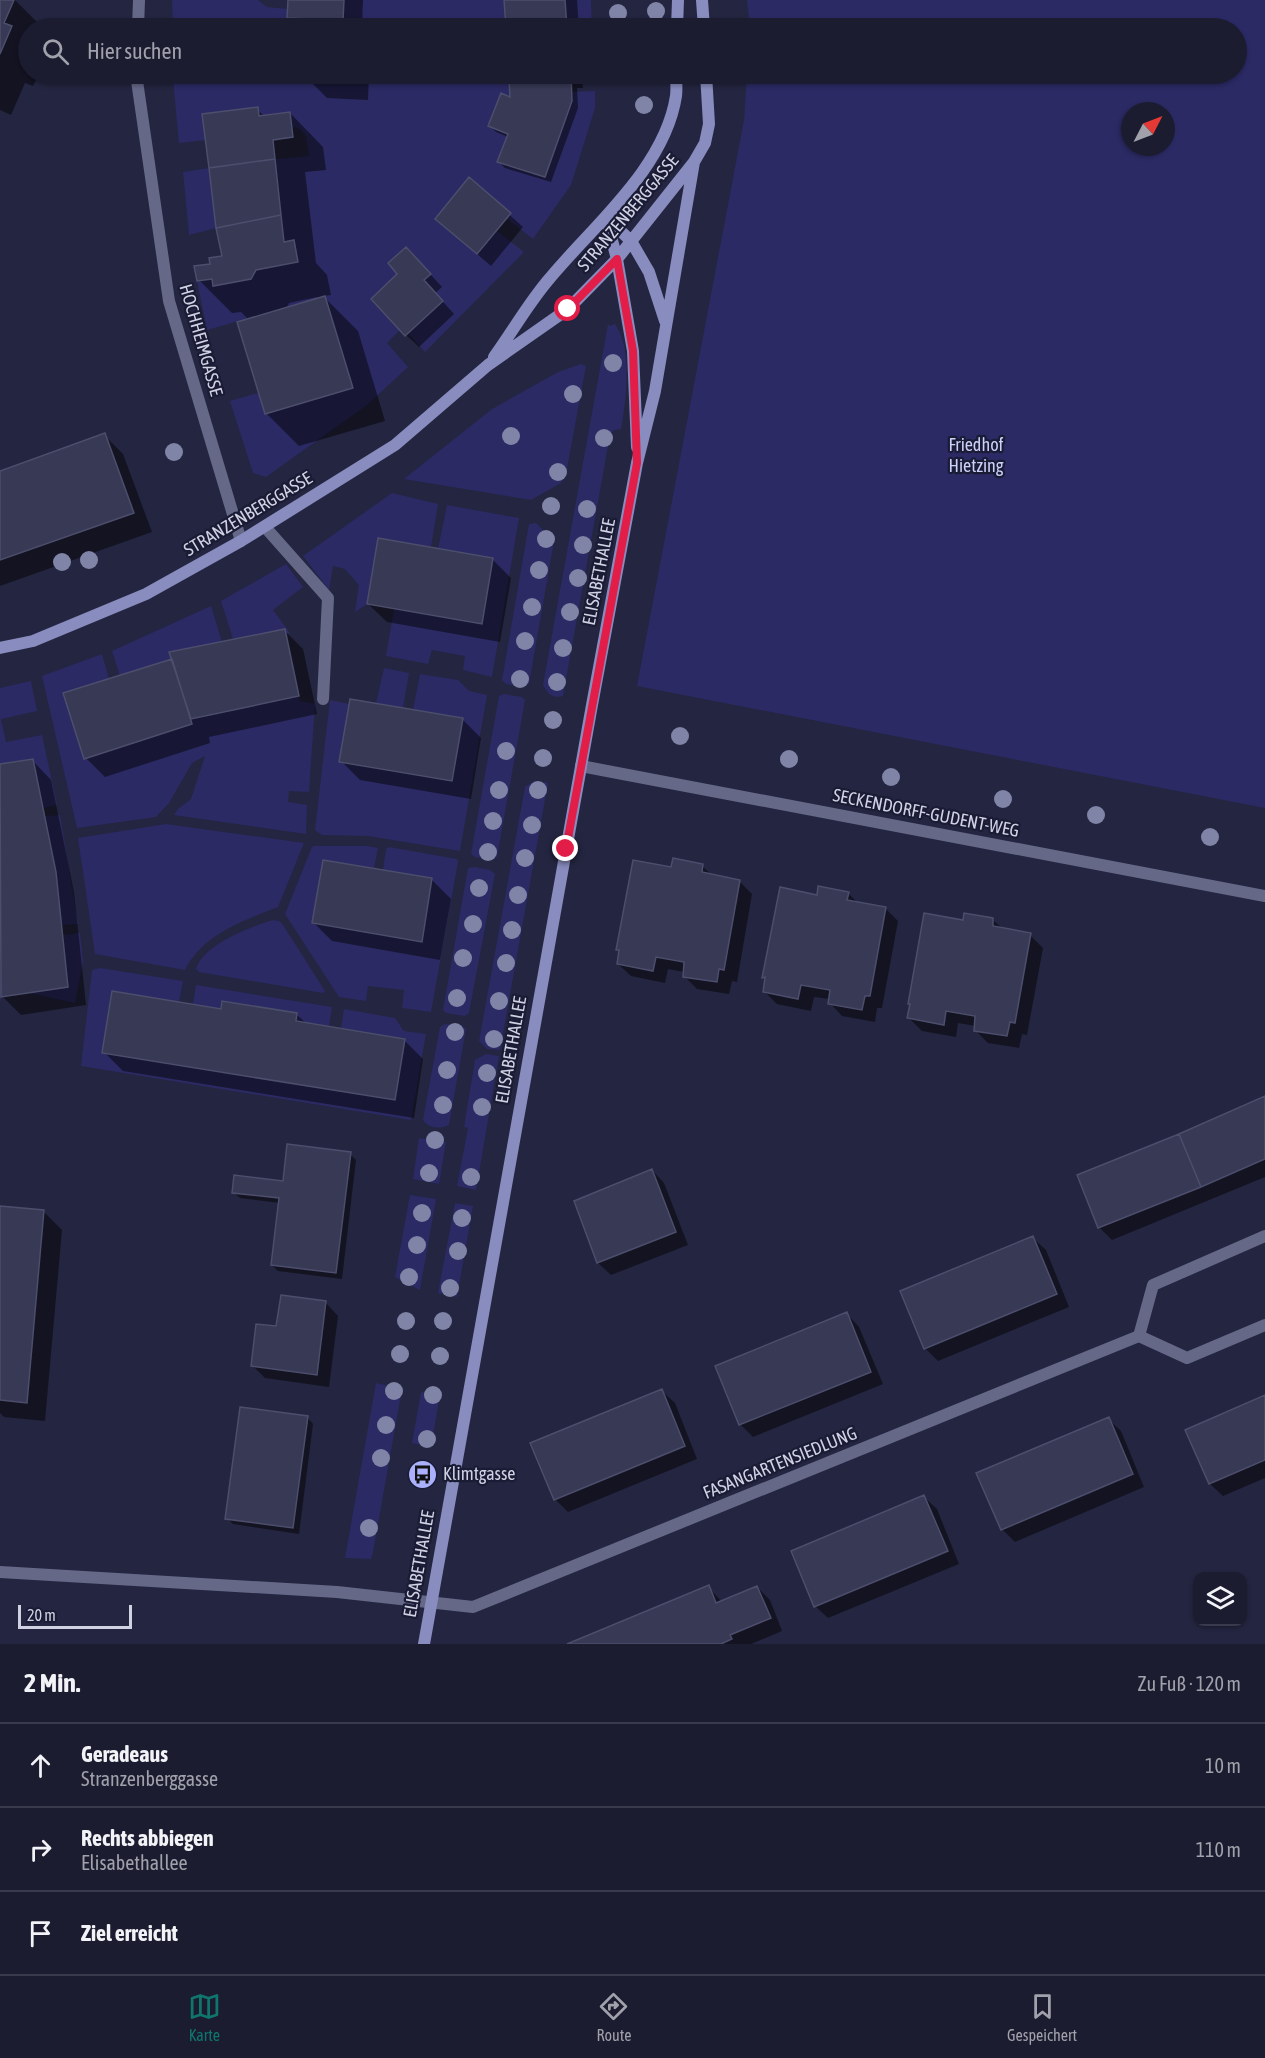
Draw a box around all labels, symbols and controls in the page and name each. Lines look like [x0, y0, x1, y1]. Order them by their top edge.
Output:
search box [18, 18, 1247, 84]
icon: search [39, 35, 72, 68]
text: Hier suchen [87, 38, 182, 64]
north arrow [1121, 102, 1175, 156]
street label: STRANZENBERGGASSE [573, 150, 683, 275]
street label: HOCHHEIMGASSE [175, 281, 228, 399]
route start [554, 295, 580, 321]
park label: Friedhof Hietzing [948, 434, 1004, 476]
street label: STRANZENBERGGASSE [180, 467, 316, 560]
street label: ELISABETHALLEE [578, 516, 619, 627]
street label: SECKENDORFF-GUDENT-WEG [831, 784, 1021, 841]
route end [552, 835, 578, 861]
street label: ELISABETHALLEE [491, 994, 530, 1105]
street label: FASANGARTENSIEDLUNG [700, 1422, 860, 1503]
bus stop icon: Klimtgasse [406, 1458, 438, 1490]
place label: Klimtgasse [443, 1463, 516, 1484]
street label: ELISABETHALLEE [399, 1508, 438, 1619]
map controls [1193, 1572, 1247, 1626]
button: layers [1193, 1572, 1247, 1626]
scale bar [18, 1602, 132, 1630]
text: 20 m [27, 1606, 56, 1624]
text: 2 Min. [24, 1668, 80, 1698]
text: Zu Fuß · 120 m [1138, 1672, 1241, 1695]
text: Geradeaus [81, 1741, 168, 1767]
icon: ahead [24, 1749, 57, 1782]
text: 10 m [1205, 1754, 1241, 1777]
text: Stranzenberggasse [81, 1767, 218, 1790]
text: Rechts abbiegen [81, 1825, 214, 1851]
icon: right [24, 1833, 57, 1866]
text: 110 m [1196, 1838, 1241, 1861]
text: Elisabethallee [81, 1851, 188, 1874]
icon: arrive [24, 1917, 57, 1950]
text: Ziel erreicht [81, 1920, 178, 1946]
tab: Karte [188, 1990, 221, 2044]
tab: Route [596, 1990, 631, 2044]
tab: Gespeichert [1007, 1990, 1077, 2044]

